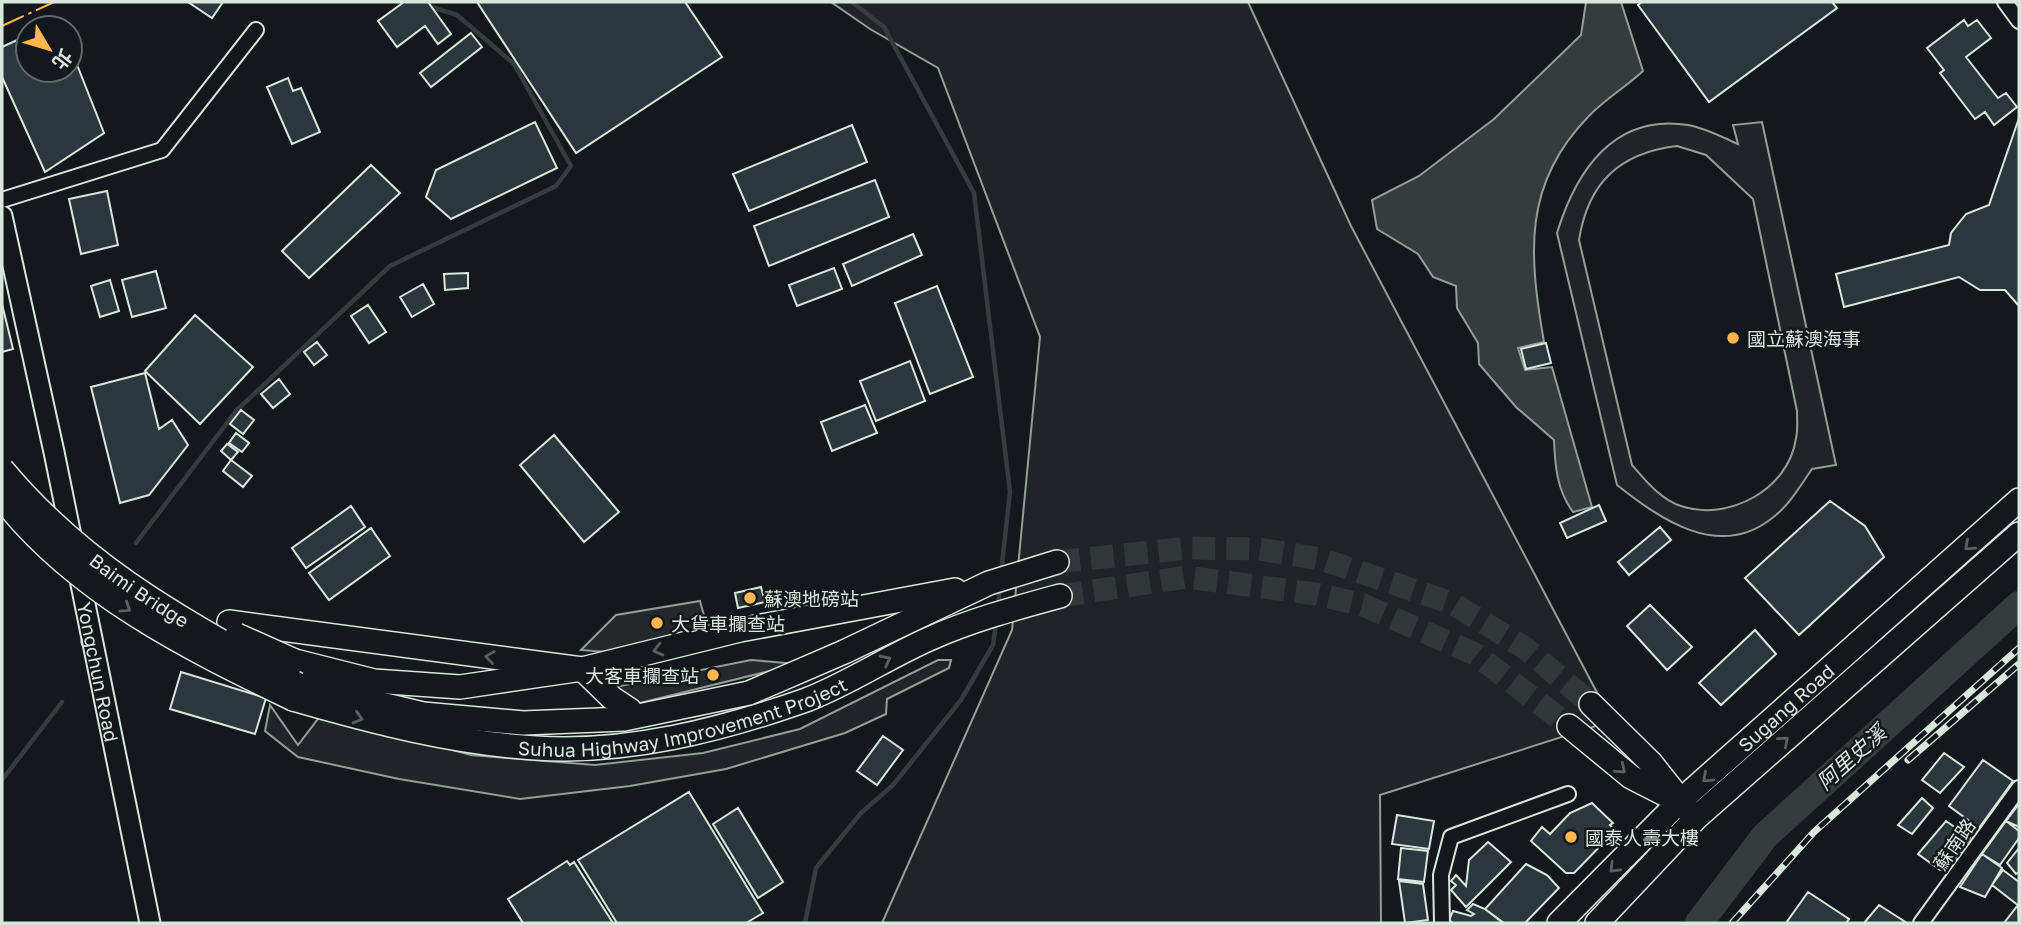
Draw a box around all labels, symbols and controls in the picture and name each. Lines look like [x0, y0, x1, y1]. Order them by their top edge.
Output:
north arrow [14, 14, 84, 84]
text: 北 [48, 45, 78, 74]
place label: 國立蘇澳海事 [1747, 327, 1861, 350]
marker: 國立蘇澳海事 [1725, 330, 1741, 346]
one-way arrow [1964, 537, 1977, 550]
street label: Baimi Bridge [86, 548, 194, 631]
place label: 蘇澳地磅站 [764, 587, 859, 610]
marker: 蘇澳地磅站 [742, 590, 758, 606]
one-way arrow [118, 599, 131, 612]
street label: Yongchun Road [73, 600, 124, 744]
place label: 大貨車攔查站 [671, 612, 785, 635]
marker: 大貨車攔查站 [649, 615, 665, 631]
one-way arrow [653, 642, 665, 656]
one-way arrow [485, 649, 496, 664]
one-way arrow [879, 655, 891, 669]
street label: Sugang Road [1733, 659, 1838, 756]
place label: 大客車攔查站 [585, 664, 699, 687]
marker: 大客車攔查站 [705, 667, 721, 683]
street label: Suhua Highway Improvement Project [517, 672, 850, 760]
one-way arrow [352, 709, 364, 724]
water label: 阿里史溪 [1811, 717, 1893, 795]
one-way arrow [1776, 737, 1789, 749]
one-way arrow [1614, 760, 1626, 773]
one-way arrow [1702, 770, 1715, 782]
street label: 蘇南路 [1928, 814, 1980, 874]
place label: 國泰人壽大樓 [1585, 826, 1699, 849]
marker: 國泰人壽大樓 [1563, 829, 1579, 845]
one-way arrow [1610, 860, 1622, 872]

